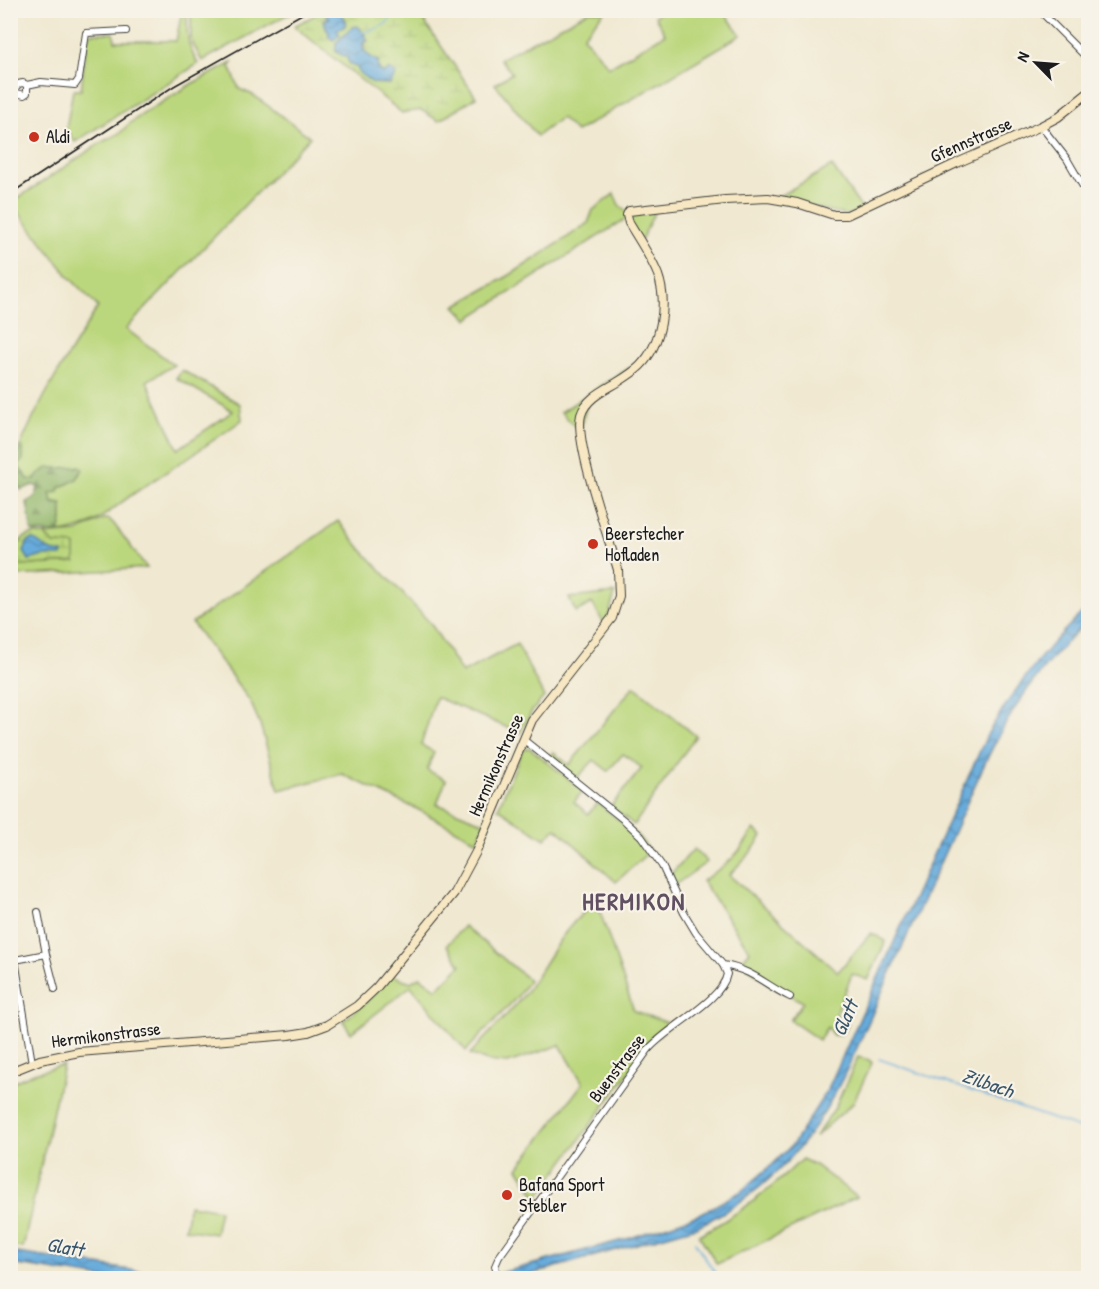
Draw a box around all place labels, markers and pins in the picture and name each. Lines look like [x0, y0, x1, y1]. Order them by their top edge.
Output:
place label: Aldi [46, 124, 71, 149]
marker: Aldi [27, 130, 41, 144]
place label: Beerstecher Hofladen [605, 521, 684, 567]
marker: Beerstecher Hofladen [586, 537, 600, 551]
place label: Bafana Sport Stebler [519, 1172, 605, 1218]
marker: Bafana Sport Stebler [500, 1188, 514, 1202]

